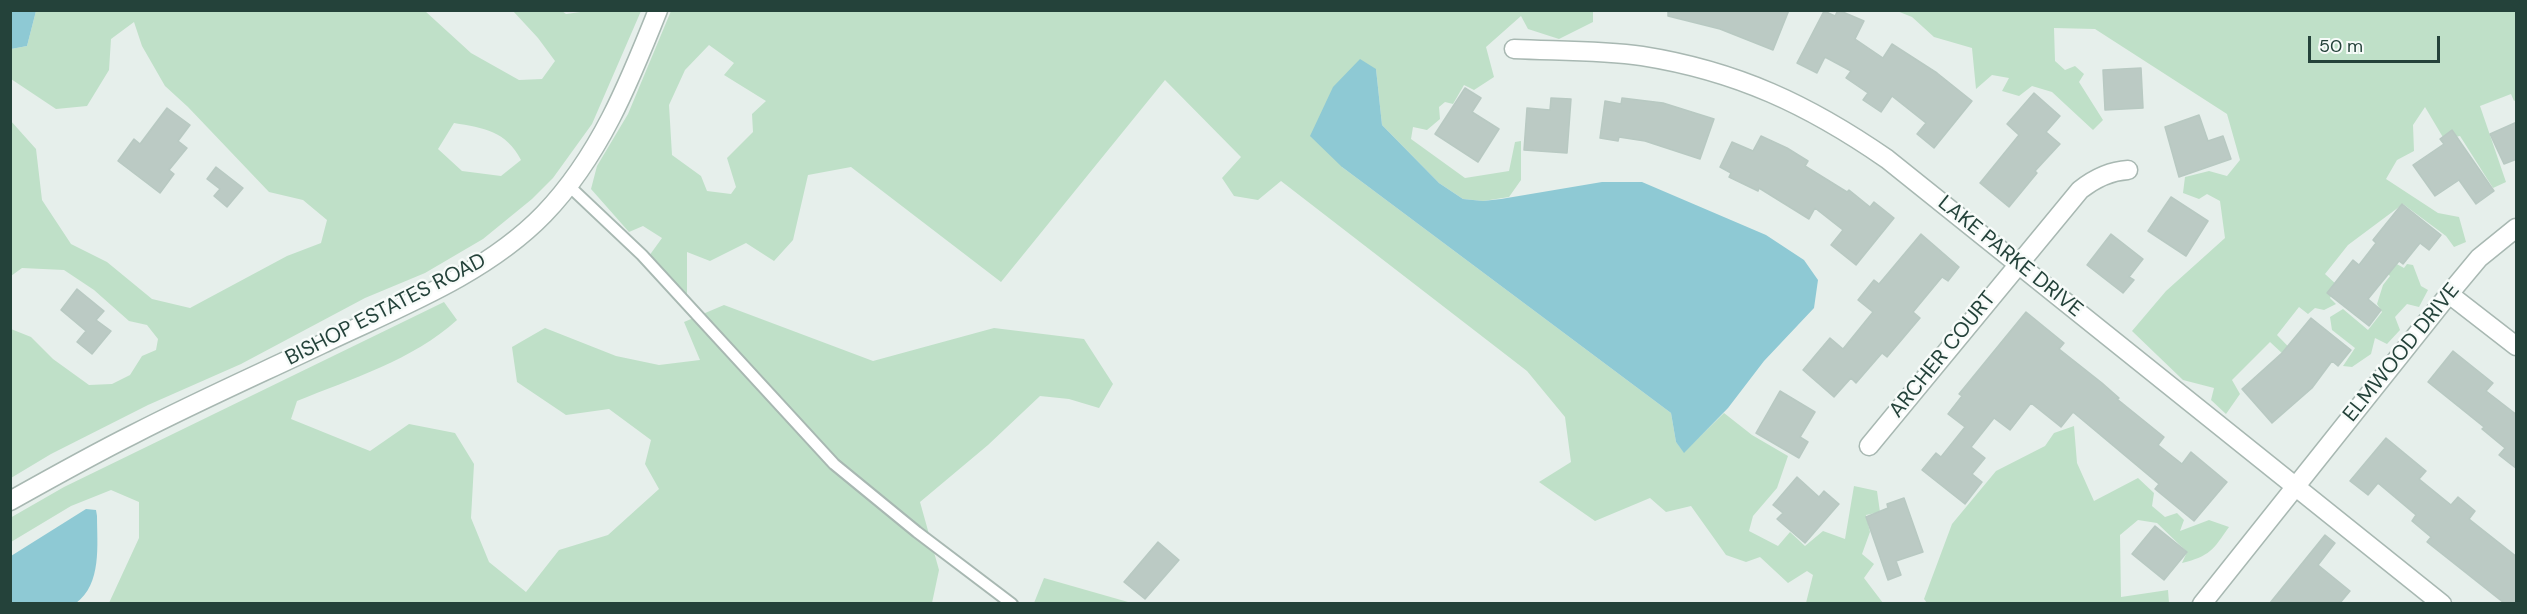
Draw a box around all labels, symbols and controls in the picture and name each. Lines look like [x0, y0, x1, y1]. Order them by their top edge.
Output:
scale bar [2311, 24, 2443, 62]
text: 50 m [2319, 34, 2363, 58]
street label: LAKE PARKE DRIVE [1933, 191, 2087, 323]
street label: BISHOP ESTATES ROAD [282, 248, 490, 372]
street label: ELMWOOD DRIVE [2338, 279, 2466, 427]
street label: ARCHER COURT [1884, 287, 2002, 423]

